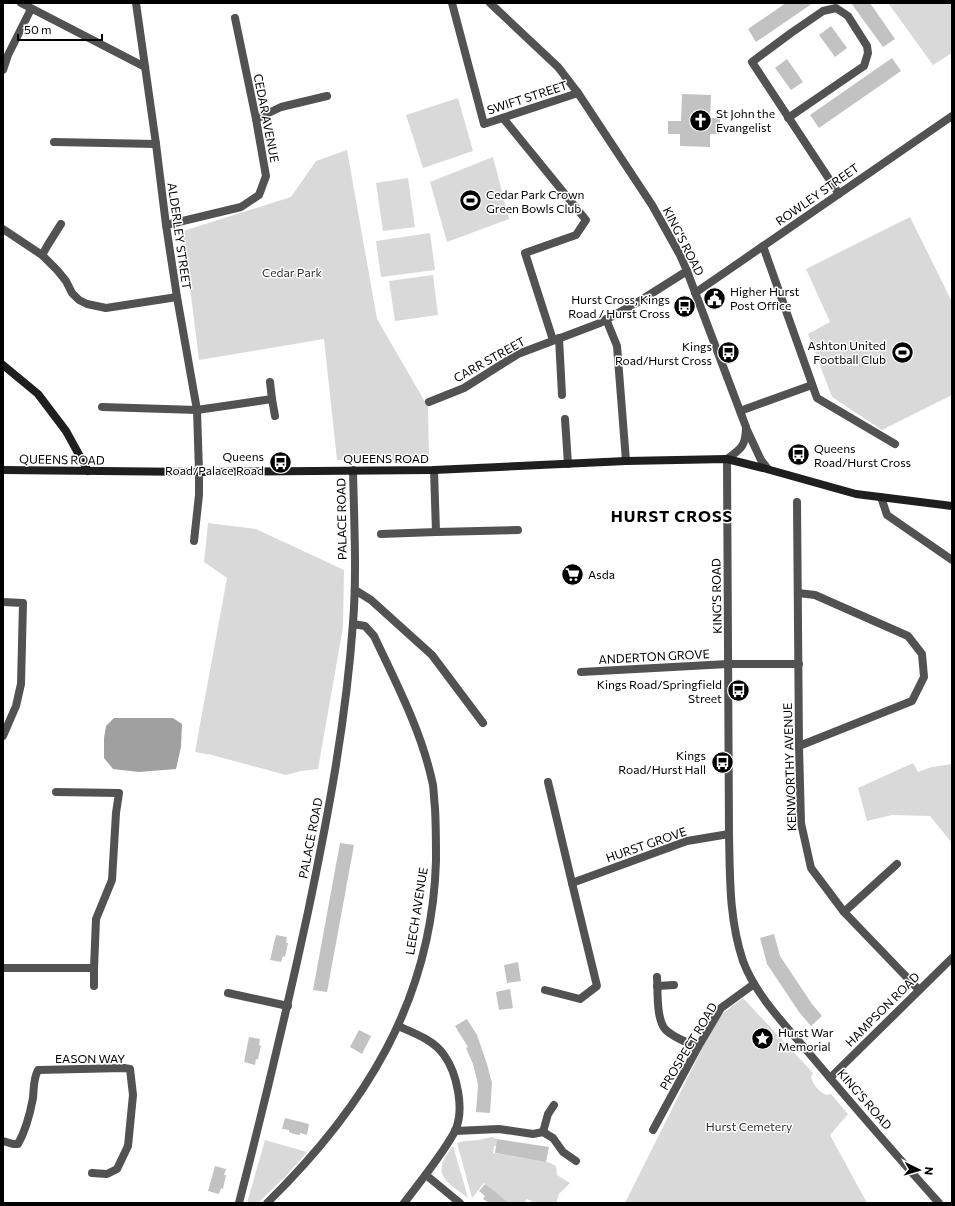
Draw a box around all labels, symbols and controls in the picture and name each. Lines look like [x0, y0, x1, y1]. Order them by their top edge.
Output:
scale bar [18, 16, 102, 42]
text: 50 m [24, 22, 52, 36]
street label: CEDAR AVENUE [252, 72, 282, 164]
street label: SWIFT STREET [485, 77, 569, 117]
place label: St John the Evangelist [716, 106, 775, 134]
church icon: St John the Evangelist [688, 107, 714, 133]
street label: ROWLEY STREET [773, 160, 862, 228]
street label: ALDERLEY STREET [166, 182, 194, 291]
place label: Cedar Park Crown Green Bowls Club [486, 187, 585, 215]
sports icon: Cedar Park Crown Green Bowls Club [457, 188, 483, 214]
street label: KING'S ROAD [661, 204, 707, 278]
park label: Cedar Park [262, 265, 322, 279]
place label: Higher Hurst Post Office [730, 284, 800, 312]
public building icon: Higher Hurst Post Office [701, 285, 727, 311]
place label: Hurst Cross, Kings Road / Hurst Cross [568, 292, 670, 320]
bus stop icon: Hurst Cross, Kings Road / Hurst Cross [672, 293, 698, 319]
street label: CARR STREET [451, 333, 527, 384]
place label: Ashton United Football Club [807, 338, 886, 366]
place label: Kings Road/Hurst Cross [615, 339, 712, 367]
sports icon: Ashton United Football Club [889, 339, 915, 365]
bus stop icon: Kings Road/Hurst Cross [715, 340, 741, 366]
place label: Queens Road/Hurst Cross [814, 441, 911, 469]
bus stop icon: Queens Road/Hurst Cross [786, 442, 812, 468]
place label: Queens Road/Palace Road [165, 449, 264, 477]
bus stop icon: Queens Road/Palace Road [267, 450, 293, 476]
street label: QUEENS ROAD [19, 451, 105, 467]
street label: QUEENS ROAD [343, 451, 429, 465]
street label: PALACE ROAD [333, 478, 349, 560]
district label: HURST CROSS [611, 506, 733, 525]
street label: KING'S ROAD [708, 558, 724, 634]
supermarket icon: Asda [560, 561, 586, 587]
place label: Asda [588, 567, 615, 581]
street label: ANDERTON GROVE [598, 646, 710, 666]
place label: Kings Road/Springfield Street [597, 677, 722, 705]
bus stop icon: Kings Road/Springfield Street [725, 678, 751, 704]
street label: KENWORTHY AVENUE [780, 703, 798, 831]
place label: Kings Road/Hurst Hall [618, 748, 706, 776]
bus stop icon: Kings Road/Hurst Hall [709, 749, 735, 775]
street label: PALACE ROAD [295, 796, 325, 880]
street label: HURST GROVE [604, 824, 688, 864]
street label: LEECH AVENUE [402, 866, 430, 956]
street label: HAMPSON ROAD [842, 969, 922, 1049]
street label: PROSPECT ROAD [656, 1000, 720, 1092]
place label: Hurst War Memorial [778, 1025, 834, 1053]
place icon: Hurst War Memorial [750, 1026, 776, 1052]
street label: EASON WAY [55, 1051, 125, 1065]
street label: KING'S ROAD [835, 1066, 895, 1132]
park label: Hurst Cemetery [706, 1119, 792, 1133]
north arrow [899, 1150, 939, 1190]
text: N [923, 1166, 936, 1176]

